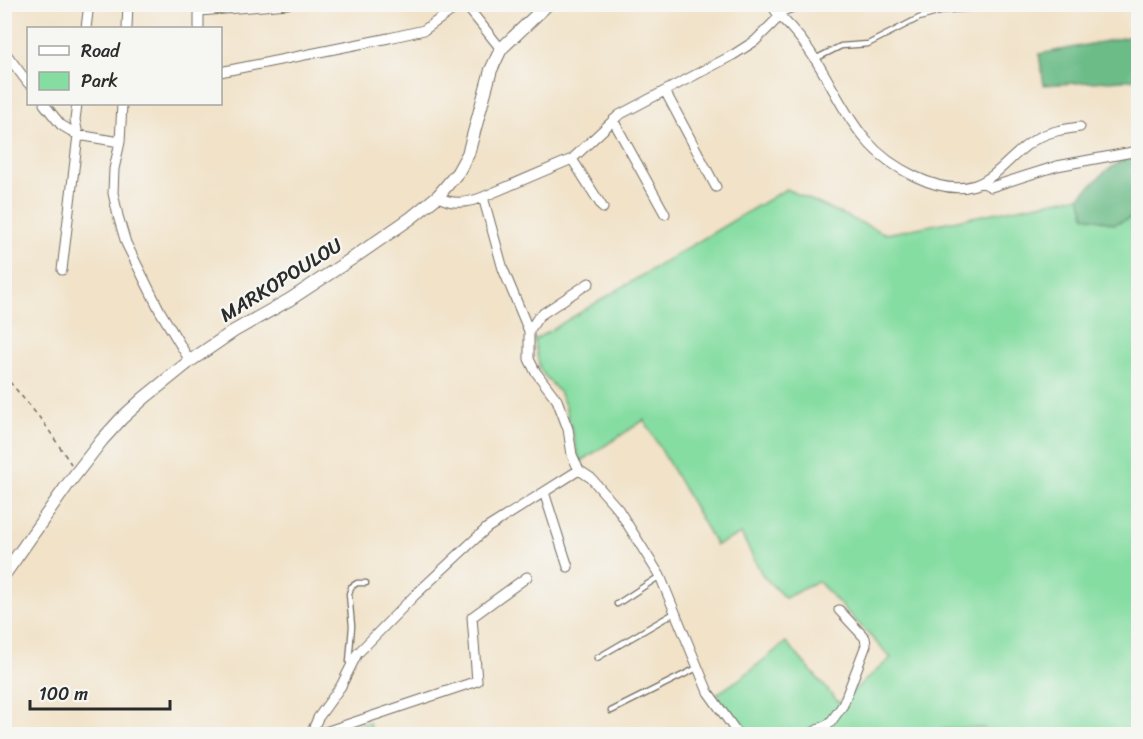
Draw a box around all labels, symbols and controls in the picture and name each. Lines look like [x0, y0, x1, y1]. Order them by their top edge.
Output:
legend [27, 27, 222, 105]
text: Road [81, 35, 121, 67]
text: Park [81, 65, 118, 97]
street label: MARKOPOULOU [212, 228, 350, 332]
scale bar [30, 673, 170, 711]
text: 100 m [39, 678, 88, 710]

